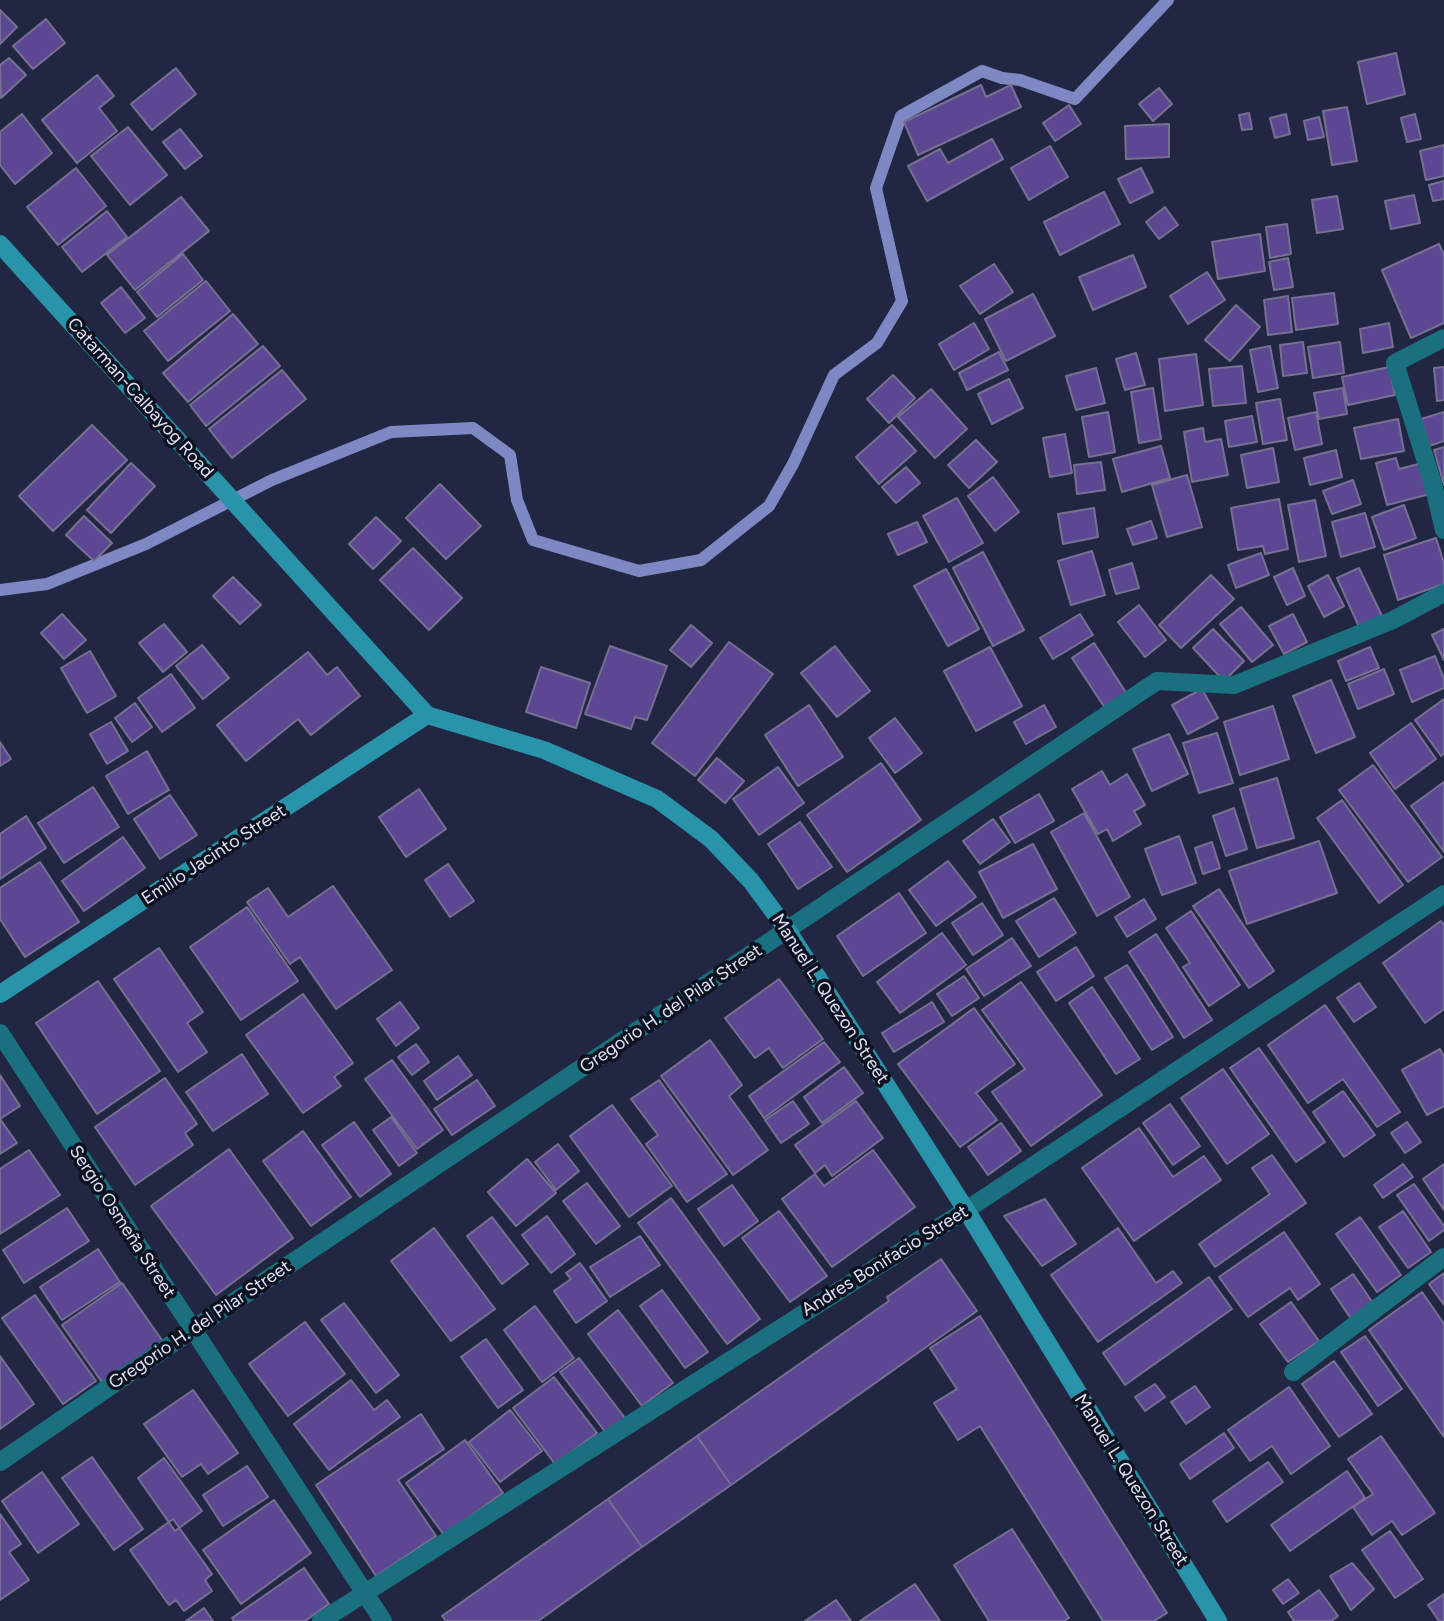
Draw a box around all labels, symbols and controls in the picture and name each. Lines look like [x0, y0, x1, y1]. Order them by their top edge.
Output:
street label: Catarman-Calbayog Road [62, 313, 218, 483]
street label: Emilio Jacinto Street [138, 800, 290, 910]
street label: Manuel L. Quezon Street [767, 910, 893, 1088]
street label: Gregorio H. del Pilar Street [576, 940, 766, 1078]
street label: Sergio Osmeña Street [64, 1141, 180, 1303]
street label: Andres Bonifacio Street [798, 1201, 972, 1321]
street label: Gregorio H. del Pilar Street [105, 1256, 295, 1394]
street label: Manuel L. Quezon Street [1069, 1390, 1193, 1570]

